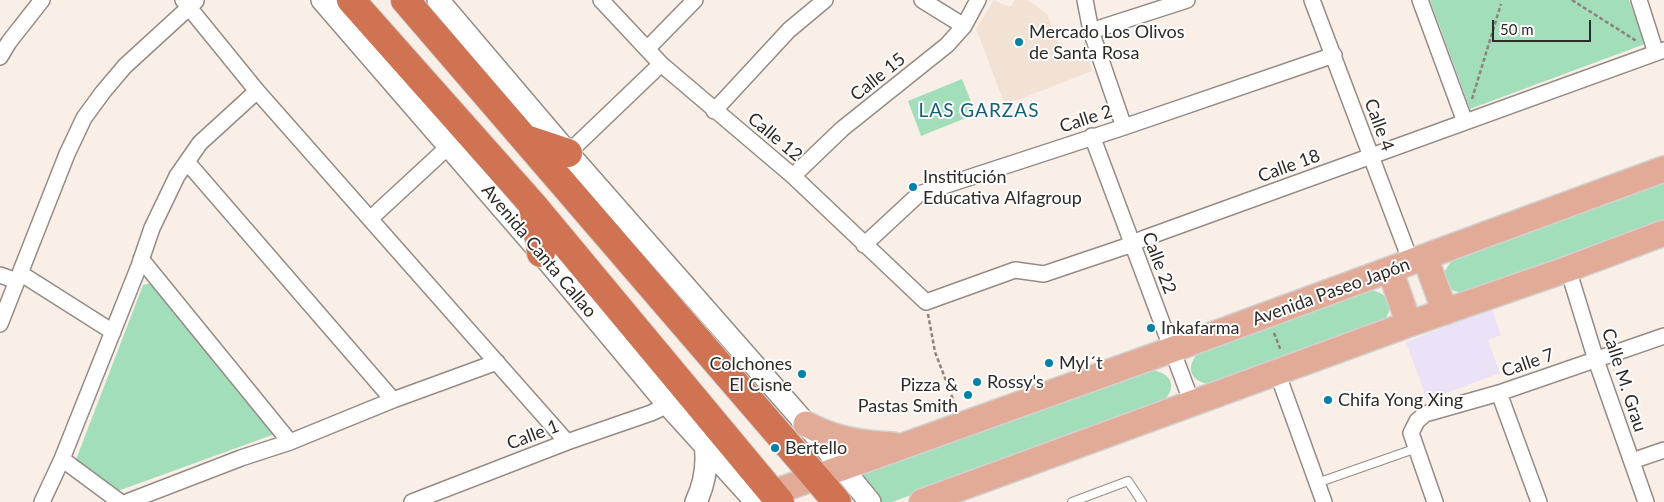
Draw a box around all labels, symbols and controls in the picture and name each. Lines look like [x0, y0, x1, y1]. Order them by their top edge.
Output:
scale bar [1494, 10, 1593, 42]
text: 50 m [1500, 20, 1534, 38]
place label: Mercado Los Olivos de Santa Rosa [1029, 21, 1185, 64]
marker: Mercado Los Olivos de Santa Rosa [1013, 36, 1025, 48]
street label: Calle 15 [846, 48, 910, 106]
street label: Calle 4 [1360, 96, 1398, 154]
district label: LAS GARZAS [917, 100, 1041, 122]
street label: Calle 2 [1057, 100, 1115, 138]
street label: Calle 12 [743, 108, 807, 166]
street label: Calle 18 [1255, 145, 1323, 187]
place label: Institución Educativa Alfagroup [923, 166, 1082, 208]
street label: Avenida Canta Callao [477, 180, 601, 322]
marker: Institución Educativa Alfagroup [907, 181, 919, 193]
street label: Calle 22 [1137, 229, 1181, 297]
street label: Avenida Paseo Japón [1249, 253, 1413, 331]
place label: Inkafarma [1161, 317, 1239, 339]
marker: Inkafarma [1145, 322, 1157, 334]
street label: Calle M. Grau [1597, 326, 1651, 434]
street label: Calle 7 [1499, 344, 1557, 382]
place label: Myl´t [1059, 352, 1103, 374]
place label: Colchones El Cisne [710, 353, 792, 396]
marker: Myl´t [1043, 357, 1055, 369]
marker: Colchones El Cisne [796, 368, 808, 380]
place label: Rossy's [987, 371, 1044, 393]
place label: Pizza & Pastas Smith [858, 374, 958, 416]
marker: Rossy's [971, 376, 983, 388]
marker: Pizza & Pastas Smith [962, 389, 974, 401]
place label: Chifa Yong Xing [1338, 389, 1463, 411]
marker: Chifa Yong Xing [1322, 394, 1334, 406]
street label: Calle 1 [504, 415, 562, 455]
place label: Bertello [785, 437, 847, 459]
marker: Bertello [769, 442, 781, 454]

